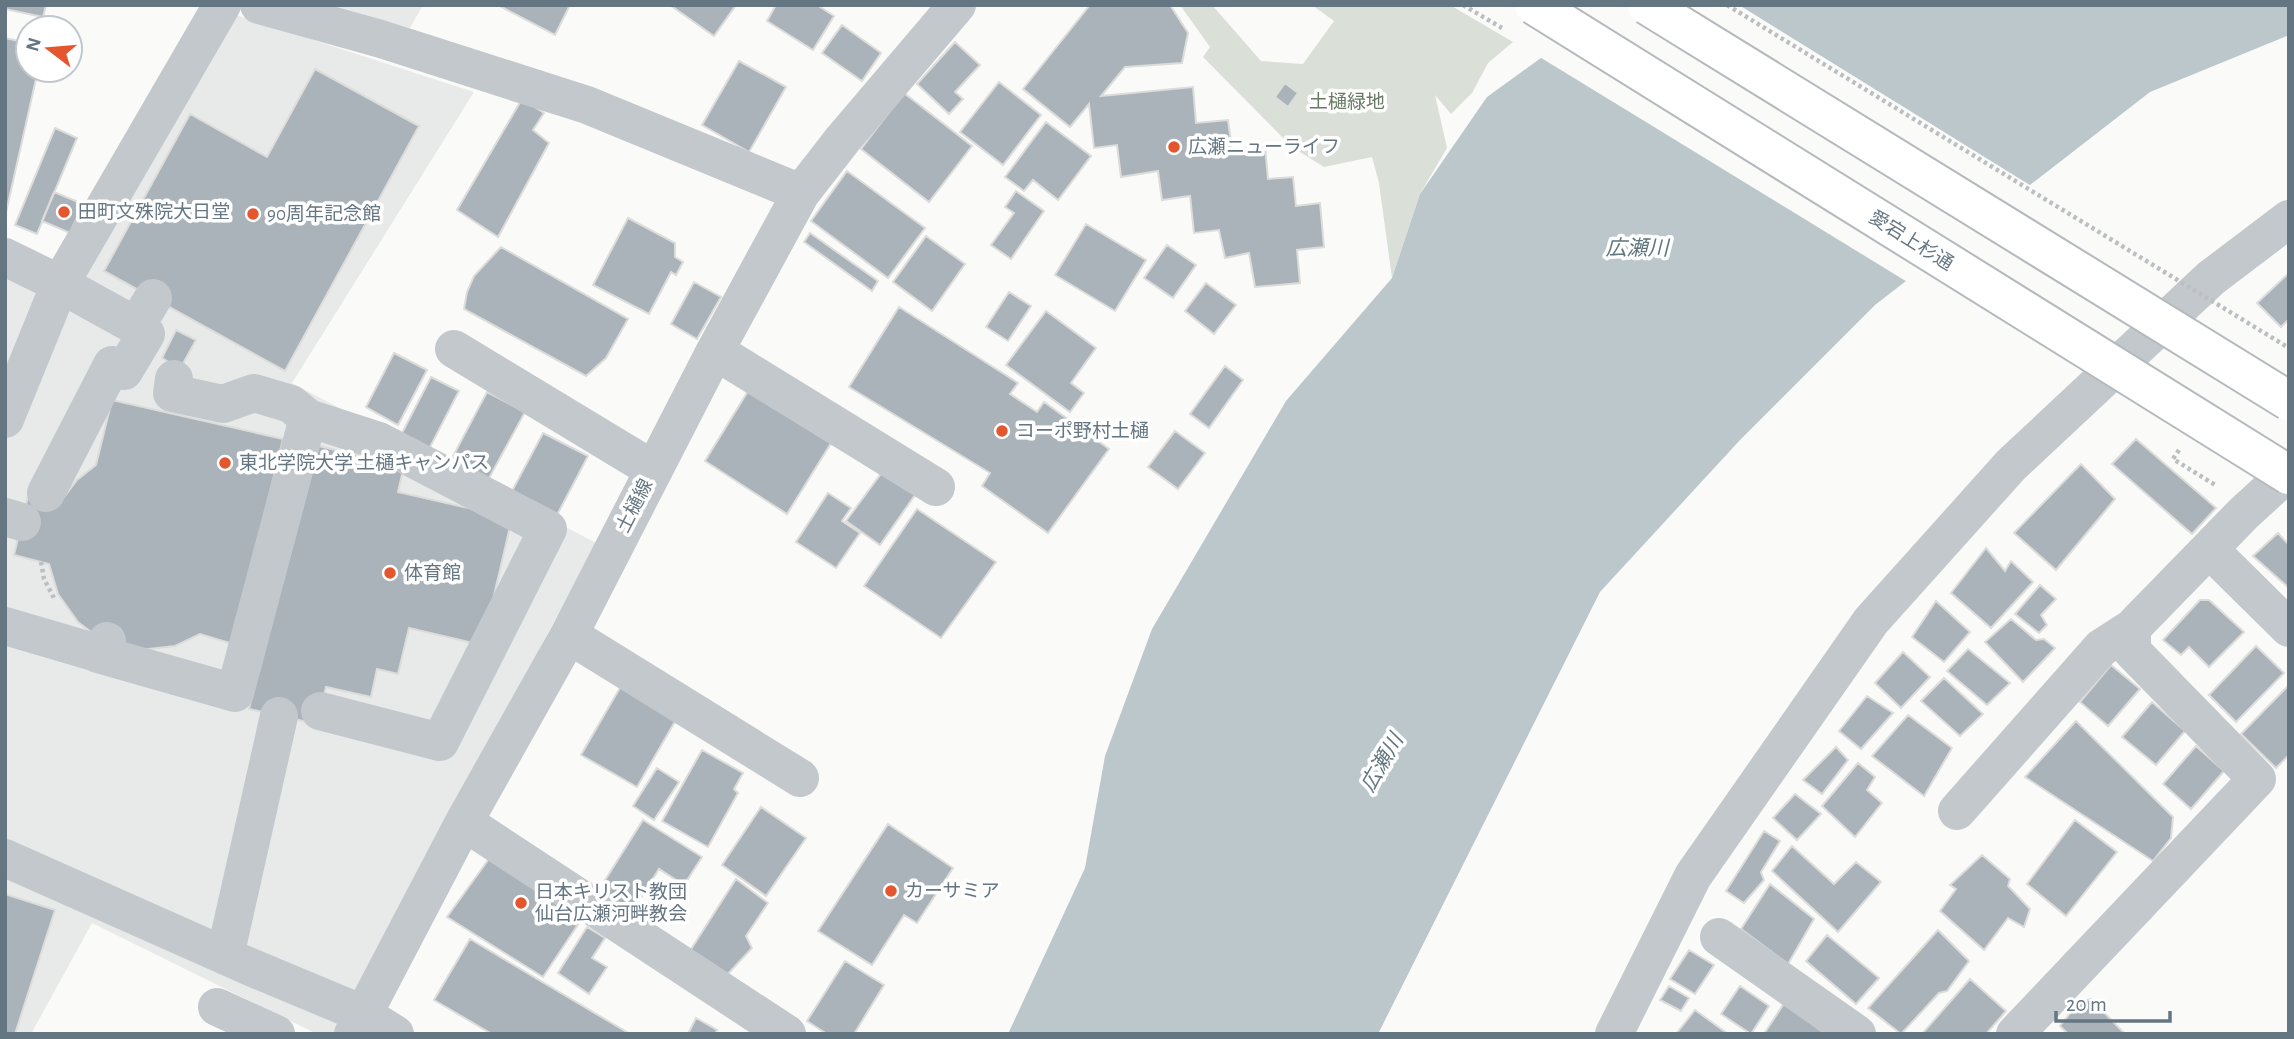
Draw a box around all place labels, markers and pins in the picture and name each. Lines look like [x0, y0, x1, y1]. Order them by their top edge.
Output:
place label: 広瀬ニューライフ [1188, 136, 1340, 157]
marker: 広瀬ニューライフ [1166, 139, 1182, 155]
place label: 田町文殊院大日堂 [78, 201, 230, 222]
place label: 90周年記念館 [267, 203, 381, 224]
marker: 田町文殊院大日堂 [56, 204, 72, 220]
marker: 90周年記念館 [245, 206, 261, 222]
place label: コーポ野村土樋 [1016, 420, 1149, 441]
marker: コーポ野村土樋 [994, 423, 1010, 439]
place label: 東北学院大学 土樋キャンパス [239, 452, 489, 473]
marker: 東北学院大学 土樋キャンパス [217, 455, 233, 471]
place label: 体育館 [404, 563, 461, 583]
marker: 体育館 [382, 565, 398, 581]
place label: 日本キリスト教団 仙台広瀬河畔教会 [535, 882, 687, 924]
place label: カーサミア [905, 882, 1000, 901]
marker: カーサミア [883, 883, 899, 899]
marker: 日本キリスト教団 仙台広瀬河畔教会 [513, 895, 529, 911]

